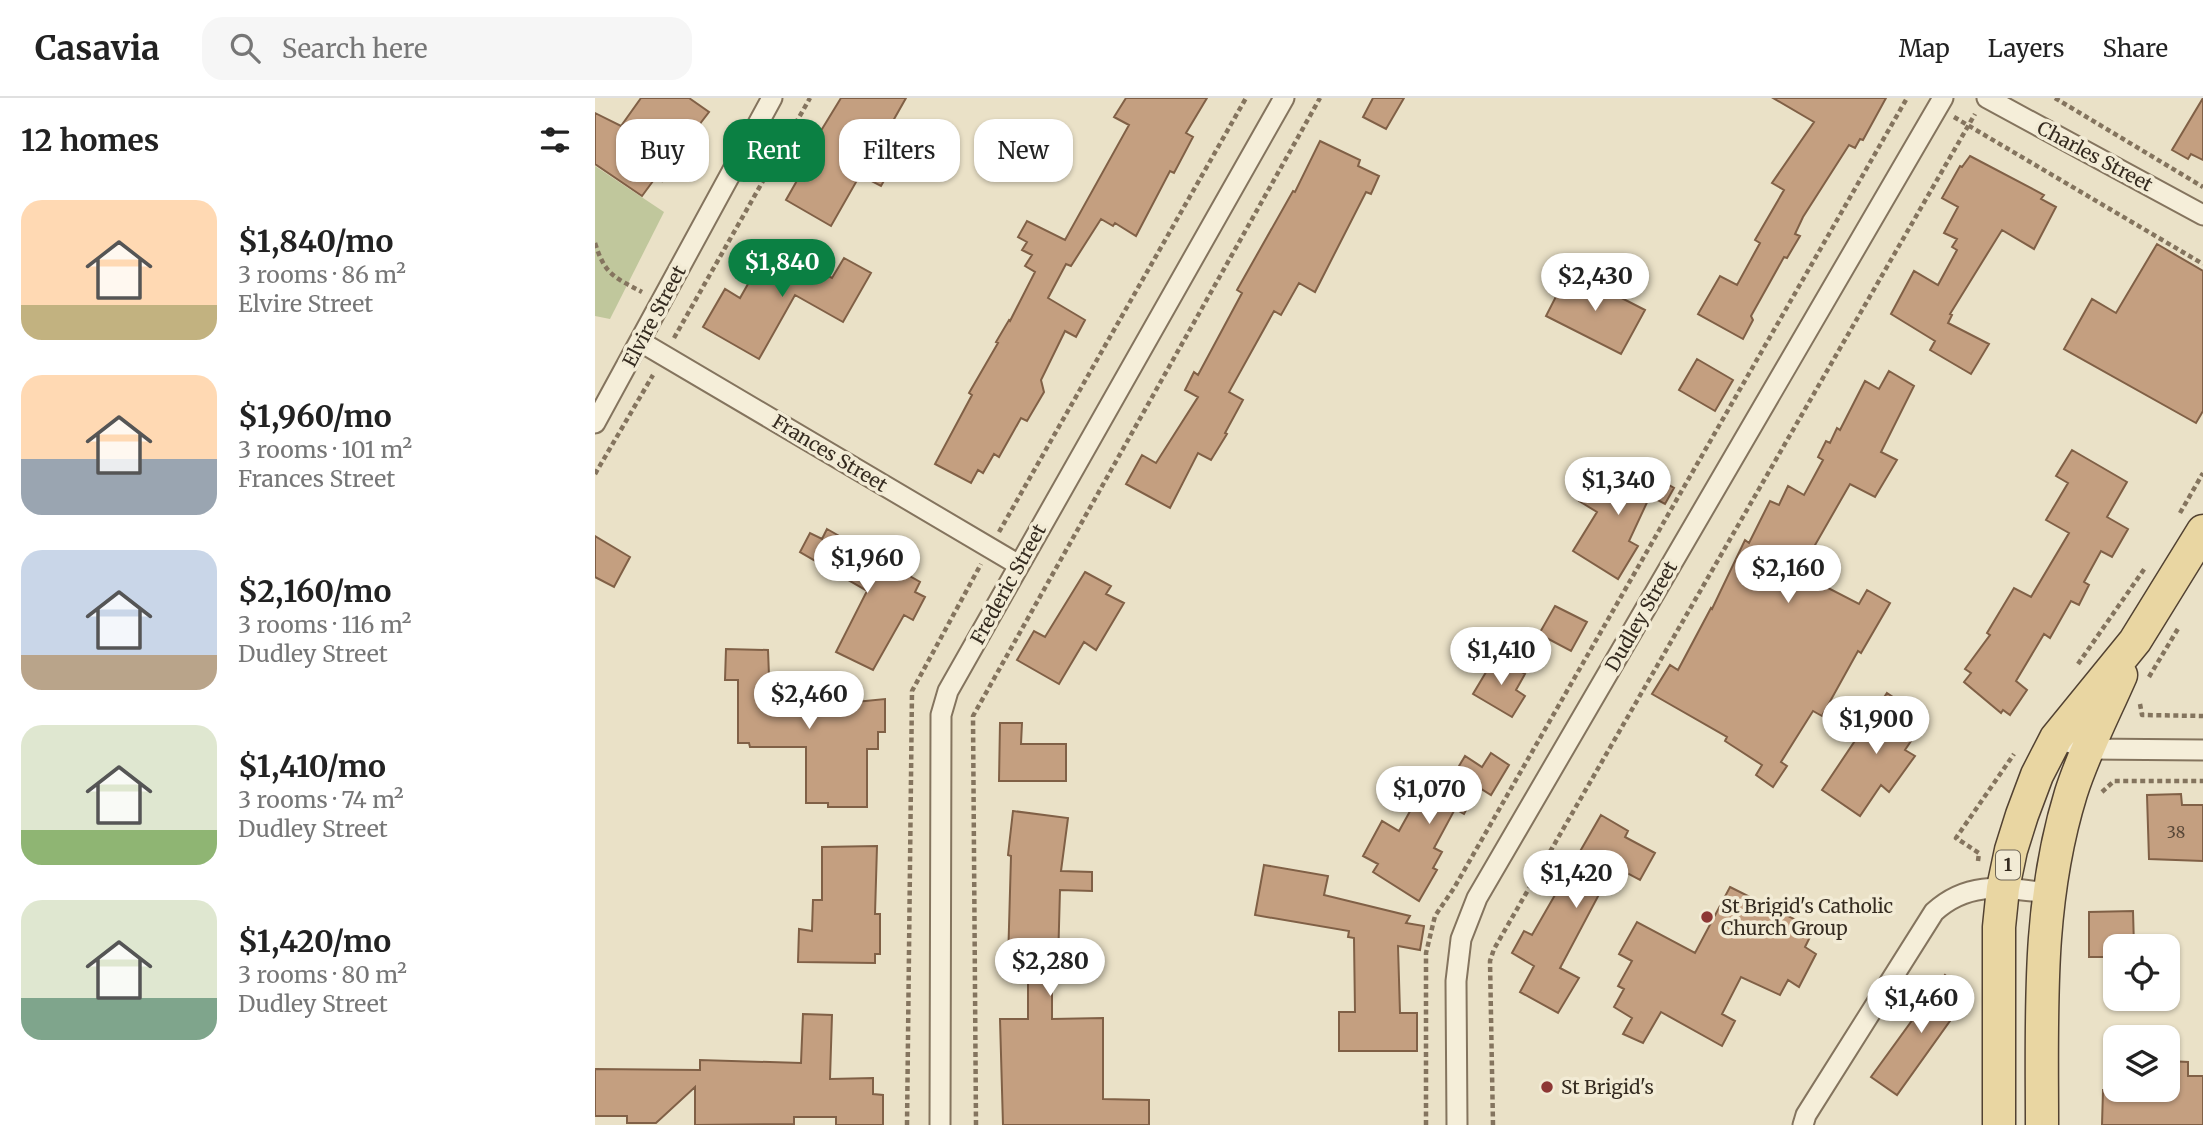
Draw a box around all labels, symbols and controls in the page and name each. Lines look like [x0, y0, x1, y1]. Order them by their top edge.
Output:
search box [202, 17, 692, 80]
text: Casavia [35, 28, 160, 69]
icon: search [226, 29, 264, 67]
text: Search here [282, 32, 427, 65]
text: Map [1899, 33, 1950, 64]
text: Layers [1988, 33, 2064, 64]
text: Share [2102, 33, 2168, 64]
street label: Charles Street [2033, 116, 2157, 197]
chip: Buy [616, 119, 709, 182]
chip: Rent [723, 119, 825, 182]
chip: Filters [839, 119, 960, 182]
chip: New [974, 119, 1073, 182]
text: 12 homes [21, 121, 159, 159]
icon: filters [536, 121, 574, 159]
text: $1,840/mo [238, 222, 393, 260]
icon: home [77, 228, 161, 312]
pin: $1,840 [725, 240, 839, 299]
text: $1,840 [744, 247, 820, 276]
pin: $2,430 [1538, 254, 1652, 313]
text: 3 rooms · 86 m² [238, 260, 406, 289]
street label: Elvire Street [617, 261, 691, 371]
text: $2,430 [1557, 261, 1633, 290]
text: Elvire Street [238, 289, 373, 318]
text: $1,960/mo [238, 397, 392, 435]
icon: home [77, 403, 161, 487]
street label: Frances Street [768, 409, 892, 497]
text: 3 rooms · 101 m² [238, 435, 412, 464]
pin: $1,340 [1561, 458, 1675, 517]
text: Frances Street [238, 464, 395, 493]
text: $1,340 [1581, 465, 1655, 494]
street label: Frederic Street [965, 519, 1051, 648]
pin: $1,960 [810, 536, 924, 595]
text: $1,960 [830, 543, 904, 572]
pin: $2,160 [1731, 546, 1845, 605]
text: $2,160 [1751, 553, 1825, 582]
street label: Dudley Street [1600, 556, 1683, 676]
text: $2,160/mo [238, 572, 391, 610]
icon: home [77, 578, 161, 662]
text: 3 rooms · 116 m² [238, 610, 412, 639]
pin: $1,410 [1444, 628, 1558, 687]
text: $1,410 [1466, 635, 1536, 664]
text: Dudley Street [238, 639, 388, 668]
pin: $2,460 [752, 672, 866, 731]
text: $2,460 [770, 679, 848, 708]
pin: $1,900 [1819, 696, 1933, 756]
text: $1,900 [1838, 704, 1914, 733]
text: $1,410/mo [238, 747, 386, 785]
icon: home [77, 753, 161, 837]
pin: $1,070 [1372, 766, 1486, 826]
text: $1,070 [1392, 774, 1466, 803]
text: 3 rooms · 74 m² [238, 785, 404, 814]
text: Dudley Street [238, 814, 388, 843]
house number: 38 [2167, 822, 2185, 842]
pin: $1,420 [1519, 850, 1633, 910]
road number: 1 [1996, 850, 2020, 880]
text: $1,420 [1539, 858, 1613, 887]
place label: St Brigid's Catholic Church Group [1721, 894, 1893, 940]
marker: St Brigid's Catholic Church Group [1699, 909, 1715, 925]
text: $1,420/mo [238, 922, 391, 960]
icon: home [77, 928, 161, 1012]
map controls [2103, 934, 2180, 1102]
button: locate [2103, 934, 2180, 1011]
pin: $2,280 [993, 939, 1107, 998]
text: $2,280 [1011, 946, 1089, 975]
text: 3 rooms · 80 m² [238, 960, 407, 989]
pin: $1,460 [1864, 976, 1978, 1035]
text: $1,460 [1883, 983, 1959, 1012]
text: Dudley Street [238, 989, 388, 1018]
button: layers [2103, 1025, 2180, 1102]
place label: St Brigid's [1561, 1075, 1654, 1099]
marker: St Brigid's [1539, 1079, 1555, 1095]

